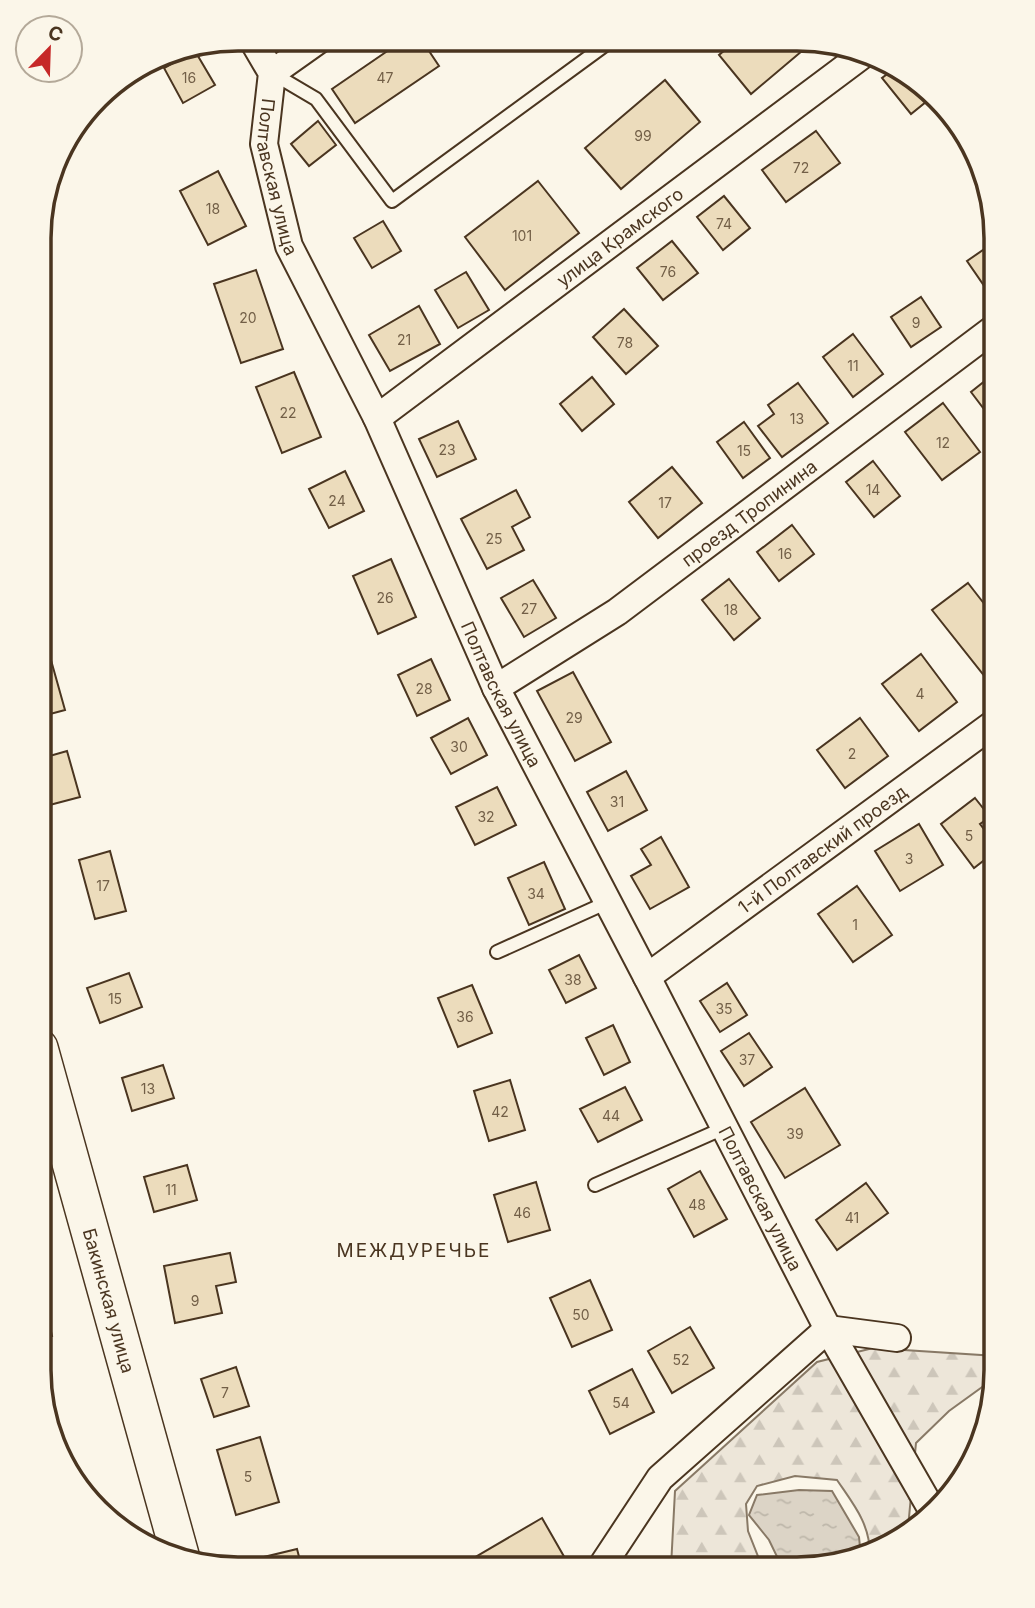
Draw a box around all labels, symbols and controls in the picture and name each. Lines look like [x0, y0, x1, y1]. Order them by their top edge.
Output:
north arrow [14, 14, 84, 84]
text: С [44, 20, 66, 47]
house number: 16 [182, 69, 196, 86]
house number: 47 [377, 69, 394, 86]
street label: Полтавская улица [253, 97, 302, 259]
house number: 99 [634, 127, 652, 144]
house number: 72 [793, 159, 809, 176]
street label: улица Крамского [552, 182, 687, 291]
house number: 18 [206, 200, 220, 217]
house number: 74 [716, 215, 732, 232]
house number: 101 [512, 227, 532, 244]
house number: 76 [660, 263, 676, 280]
house number: 20 [239, 309, 257, 326]
house number: 9 [912, 314, 920, 331]
house number: 21 [397, 331, 411, 348]
house number: 78 [617, 334, 633, 351]
house number: 11 [847, 357, 859, 374]
house number: 22 [279, 404, 297, 421]
house number: 13 [790, 410, 804, 427]
house number: 12 [936, 434, 950, 451]
house number: 23 [438, 441, 456, 458]
house number: 15 [737, 442, 751, 459]
street label: проезд Тропинина [677, 455, 821, 570]
house number: 14 [866, 481, 880, 498]
house number: 24 [328, 492, 346, 509]
house number: 17 [658, 494, 672, 511]
house number: 25 [485, 530, 503, 547]
house number: 16 [778, 545, 792, 562]
house number: 26 [376, 589, 394, 606]
house number: 27 [521, 600, 537, 617]
house number: 18 [724, 601, 738, 618]
street label: Полтавская улица [457, 618, 546, 771]
house number: 28 [415, 680, 433, 697]
house number: 4 [915, 685, 925, 702]
house number: 29 [565, 709, 583, 726]
house number: 30 [450, 738, 468, 755]
house number: 2 [848, 745, 856, 762]
street label: 1-й Полтавский проезд [734, 780, 911, 918]
house number: 31 [610, 793, 624, 810]
house number: 32 [477, 808, 495, 825]
house number: 5 [965, 827, 973, 844]
house number: 3 [905, 850, 913, 867]
house number: 17 [96, 877, 110, 894]
house number: 34 [527, 885, 545, 902]
house number: 1 [852, 916, 858, 933]
house number: 38 [564, 971, 582, 988]
house number: 15 [108, 990, 122, 1007]
house number: 35 [715, 1000, 733, 1017]
house number: 36 [456, 1008, 474, 1025]
house number: 37 [739, 1051, 755, 1068]
house number: 13 [141, 1080, 155, 1097]
house number: 42 [491, 1103, 509, 1120]
house number: 44 [602, 1107, 620, 1124]
street label: Полтавская улица [715, 1122, 807, 1274]
house number: 39 [786, 1125, 804, 1142]
house number: 11 [165, 1181, 177, 1198]
house number: 48 [688, 1196, 706, 1213]
house number: 46 [513, 1204, 531, 1221]
house number: 41 [845, 1209, 859, 1226]
street label: Бакинская улица [79, 1226, 139, 1375]
district label: МЕЖДУРЕЧЬЕ [337, 1239, 491, 1262]
house number: 9 [191, 1292, 199, 1309]
house number: 50 [572, 1306, 590, 1323]
house number: 52 [672, 1351, 690, 1368]
house number: 7 [221, 1384, 229, 1401]
house number: 54 [612, 1394, 630, 1411]
house number: 5 [244, 1468, 252, 1485]

